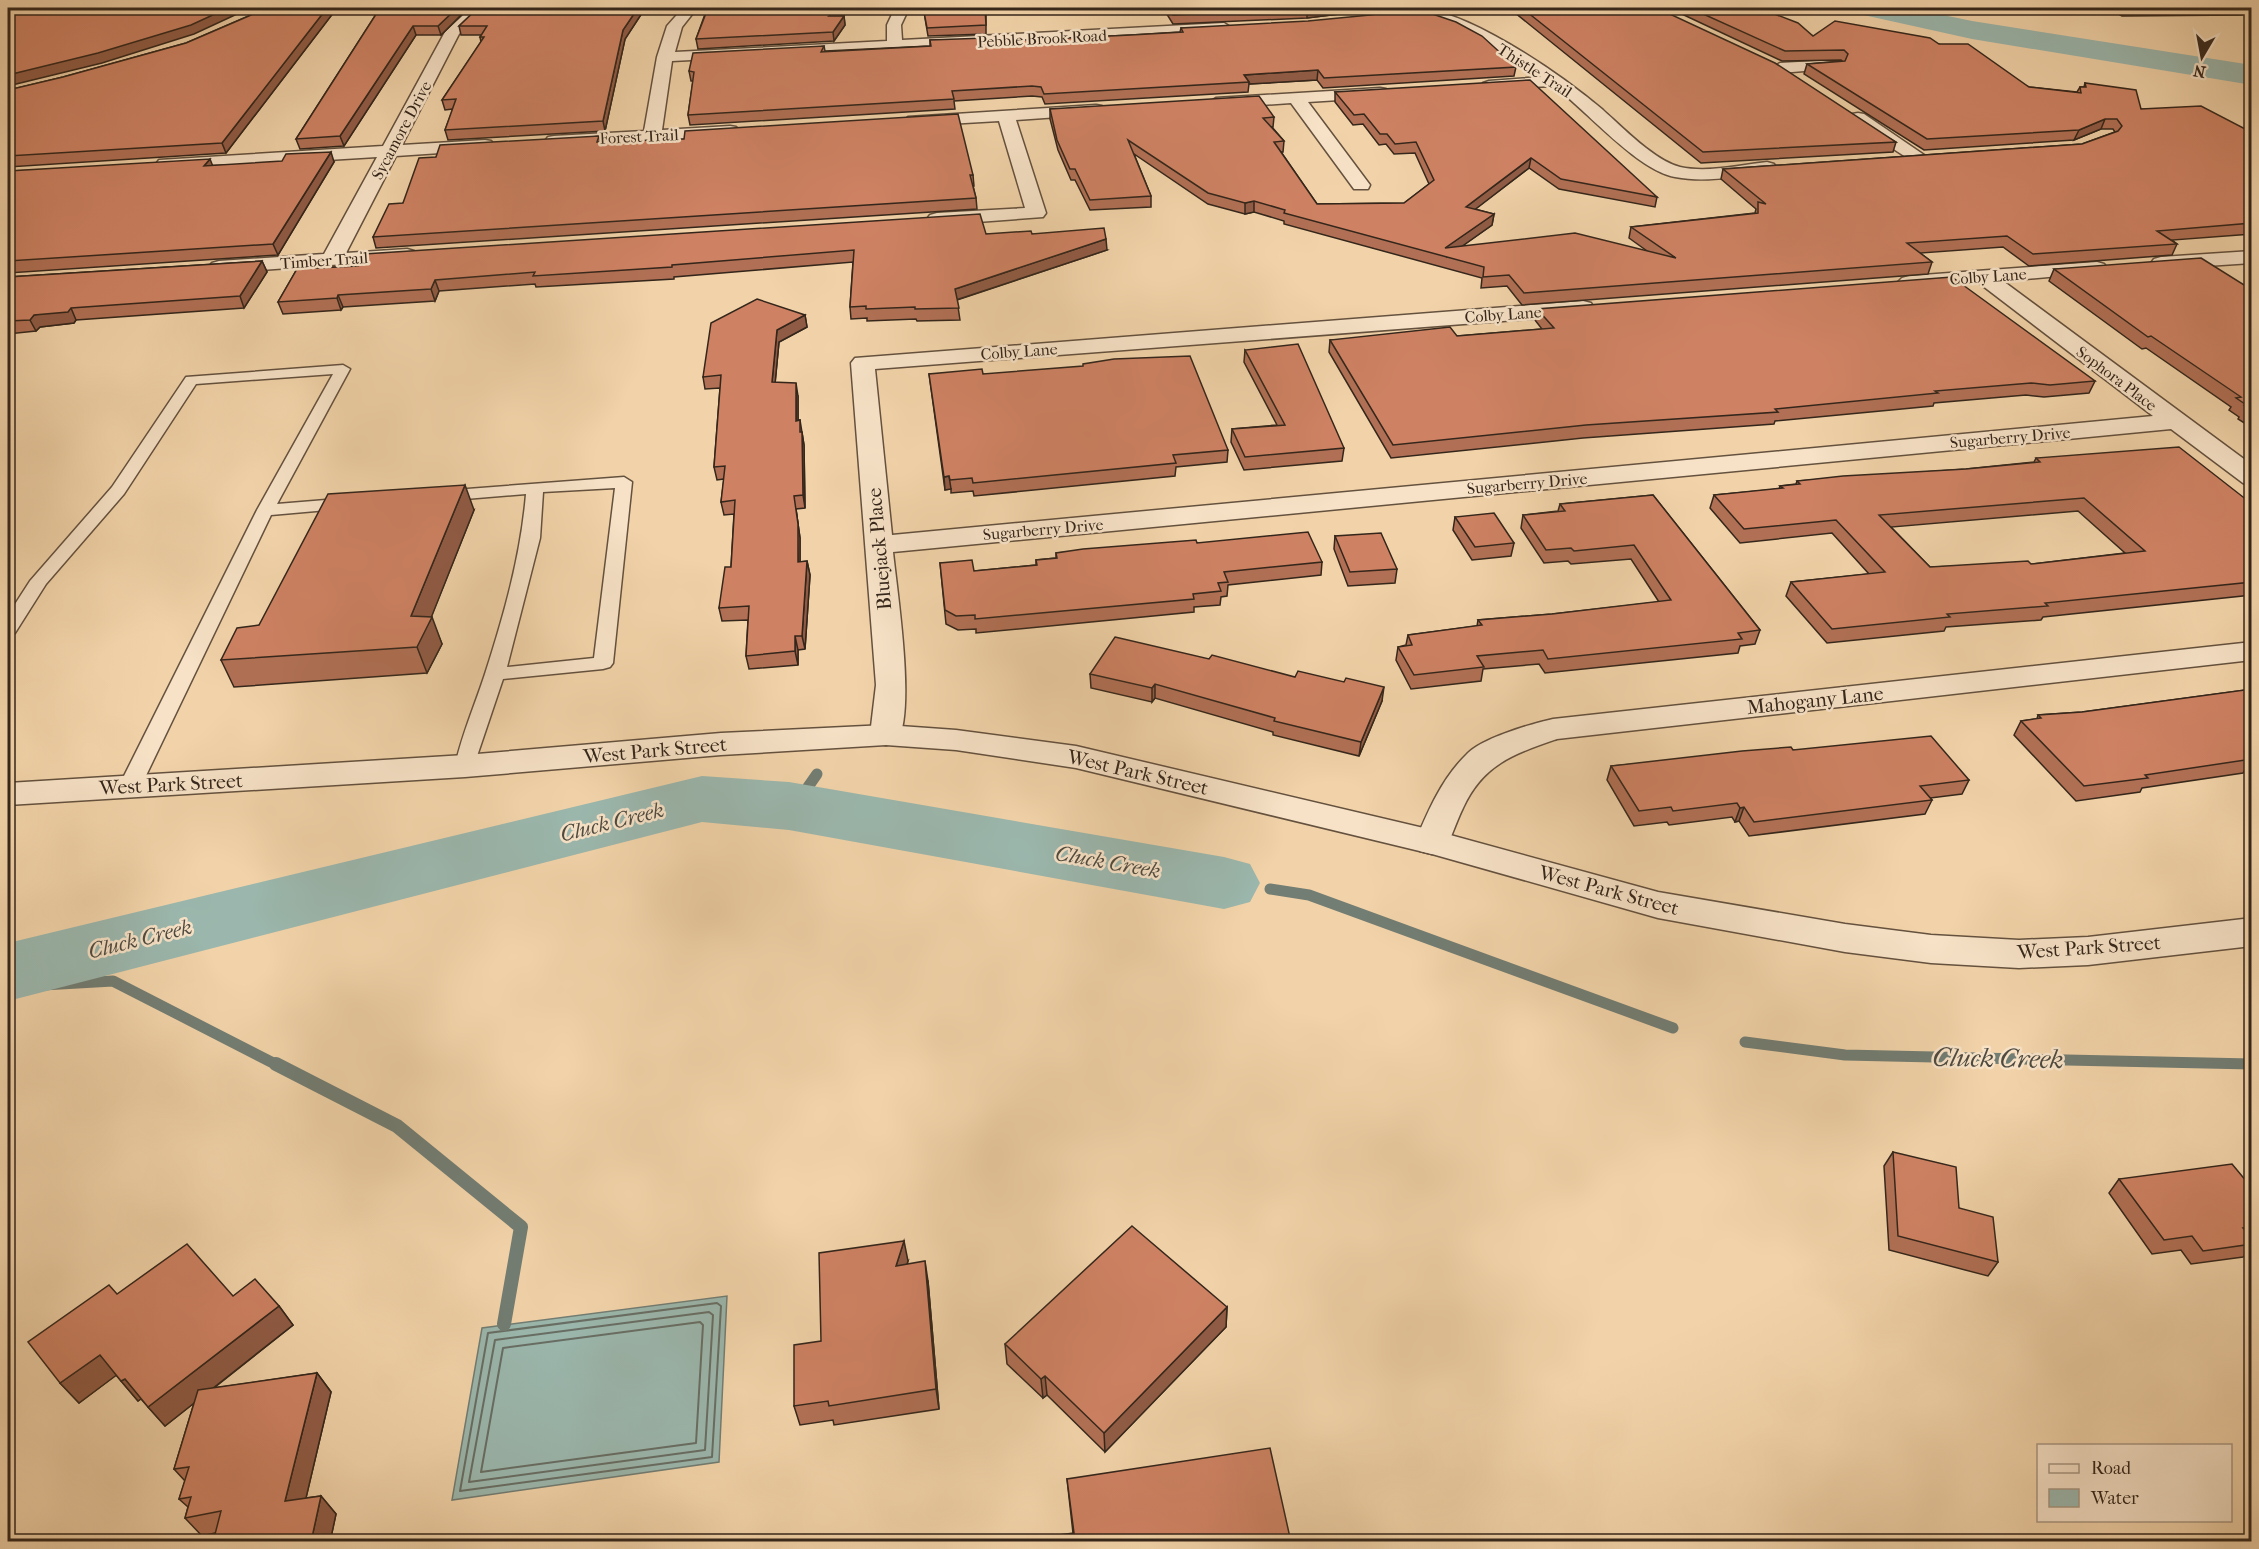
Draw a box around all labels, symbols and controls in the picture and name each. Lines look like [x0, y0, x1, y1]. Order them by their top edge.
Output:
street label: Pebble Brook Road [977, 26, 1108, 51]
north arrow [2172, 27, 2232, 87]
street label: Thistle Trail [1494, 39, 1576, 102]
text: N [2191, 61, 2207, 82]
street label: Sycamore Drive [367, 78, 435, 183]
street label: Forest Trail [599, 125, 680, 148]
street label: Timber Trail [279, 248, 369, 273]
street label: Colby Lane [1949, 264, 2027, 289]
street label: Colby Lane [1464, 302, 1542, 327]
street label: Colby Lane [980, 339, 1058, 364]
street label: Sophora Place [2073, 342, 2161, 415]
street label: Sugarberry Drive [1949, 423, 2071, 452]
street label: Sugarberry Drive [1466, 469, 1588, 498]
street label: Bluejack Place [863, 487, 896, 611]
street label: Sugarberry Drive [982, 515, 1104, 544]
street label: Mahogany Lane [1746, 682, 1885, 719]
street label: West Park Street [581, 733, 728, 768]
street label: West Park Street [1064, 745, 1211, 800]
street label: West Park Street [98, 769, 243, 800]
water label: Cluck Creek [558, 798, 666, 846]
water label: Cluck Creek [1054, 841, 1162, 883]
street label: West Park Street [1535, 861, 1681, 920]
water label: Cluck Creek [86, 915, 194, 963]
street label: West Park Street [2015, 931, 2162, 964]
water label: Cluck Creek [1932, 1042, 2064, 1075]
legend [2037, 1444, 2232, 1522]
text: Road [2091, 1458, 2131, 1479]
text: Water [2090, 1488, 2139, 1509]

